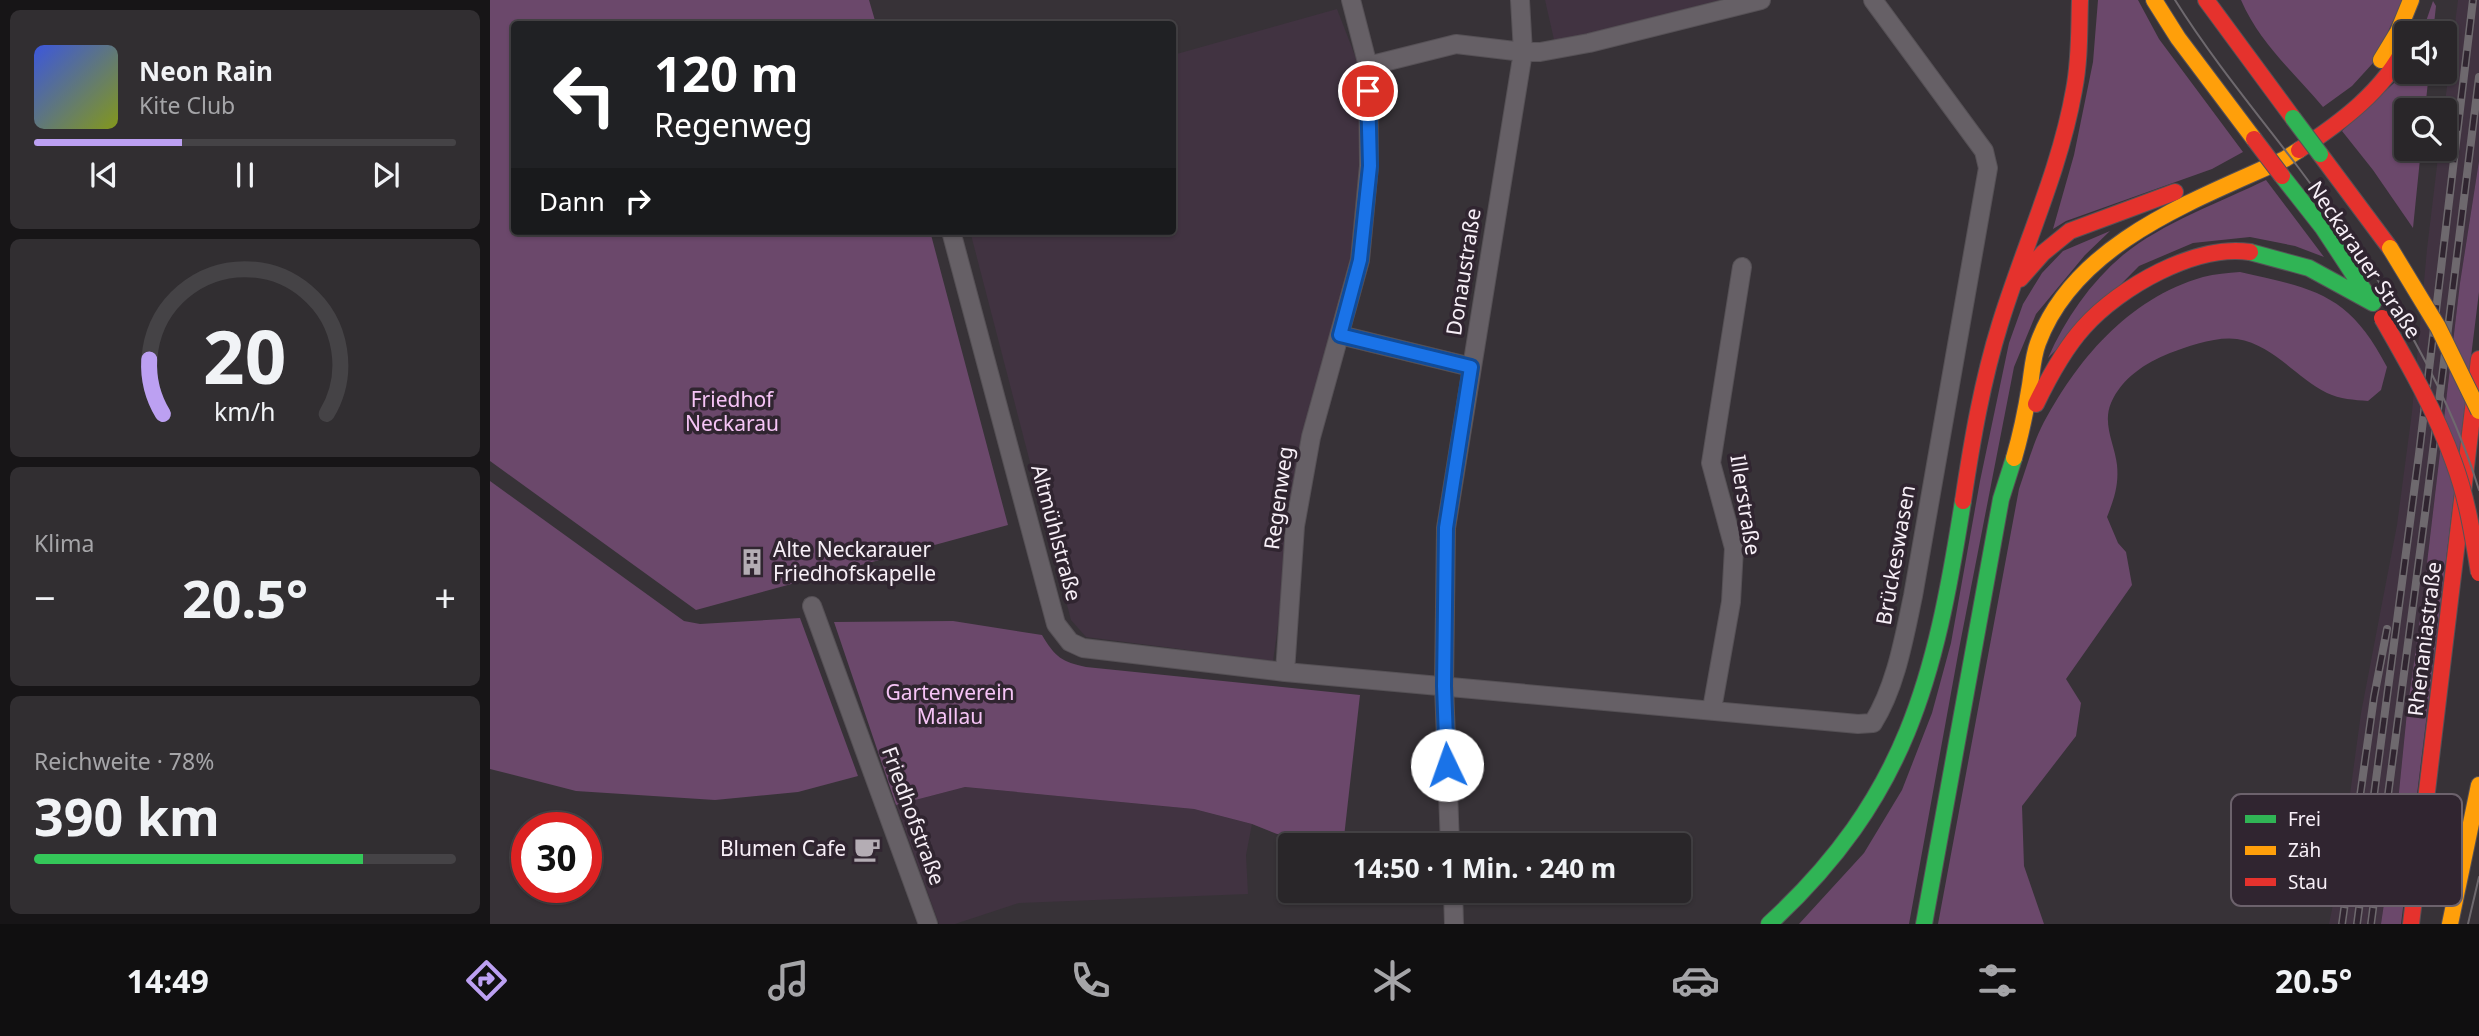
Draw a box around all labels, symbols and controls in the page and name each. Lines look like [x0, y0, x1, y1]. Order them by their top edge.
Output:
map controls [2394, 21, 2457, 161]
button: sound [2394, 21, 2457, 84]
text: 120 m [654, 40, 799, 106]
icon: left [539, 49, 630, 140]
text: Neon Rain [139, 53, 273, 89]
pin [1338, 61, 1398, 121]
icon: arrive [1349, 72, 1387, 110]
text: Kite Club [139, 89, 235, 121]
button: search [2394, 98, 2457, 161]
text: Regenweg [654, 103, 812, 146]
icon: previous [85, 156, 123, 194]
icon: pause [226, 156, 264, 194]
icon: next [367, 156, 405, 194]
street label: Neckarauer Straße [2302, 175, 2428, 344]
icon: right [619, 182, 657, 220]
text: Dann [539, 183, 605, 219]
street label: Donaustraße [1439, 206, 1487, 338]
text: 20 [203, 306, 287, 405]
park label: Friedhof Neckarau [685, 385, 779, 437]
text: km/h [214, 394, 276, 428]
street label: Regenweg [1257, 444, 1299, 551]
street label: Illerstraße [1724, 453, 1768, 557]
street label: Altmühlstraße [1025, 461, 1089, 604]
street label: Brückeswasen [1869, 483, 1921, 627]
text: Klima [34, 527, 95, 559]
place label: Alte Neckarauer Friedhofskapelle [773, 535, 936, 587]
building icon: Alte Neckarauer Friedhofskapelle [737, 547, 767, 577]
street label: Rhenaniastraße [2401, 560, 2447, 718]
text: 20.5° [182, 562, 308, 633]
text: − [34, 571, 56, 623]
text: + [434, 571, 456, 623]
park label: Gartenverein Mallau [885, 678, 1015, 730]
position arrow [1410, 728, 1484, 802]
street label: Friedhofstraße [876, 743, 952, 889]
text: Reichweite · 78% [34, 745, 214, 777]
text: 390 km [34, 780, 220, 851]
legend [2231, 794, 2462, 906]
text: Frei [2288, 806, 2321, 832]
speed limit sign: 30 [511, 812, 602, 903]
place label: Blumen Cafe [720, 834, 846, 862]
cafe icon: Blumen Cafe [852, 834, 882, 864]
text: Zäh [2288, 837, 2321, 863]
text: 14:50 · 1 Min. · 240 m [1353, 850, 1616, 886]
text: Stau [2288, 869, 2328, 895]
icon: directions [462, 956, 511, 1005]
icon: music [764, 956, 813, 1005]
icon: phone [1066, 956, 1115, 1005]
icon: climate [1368, 956, 1417, 1005]
icon: car [1671, 956, 1720, 1005]
icon: filters [1973, 956, 2022, 1005]
text: 14:49 [127, 959, 209, 1002]
text: 20.5° [2275, 959, 2352, 1002]

